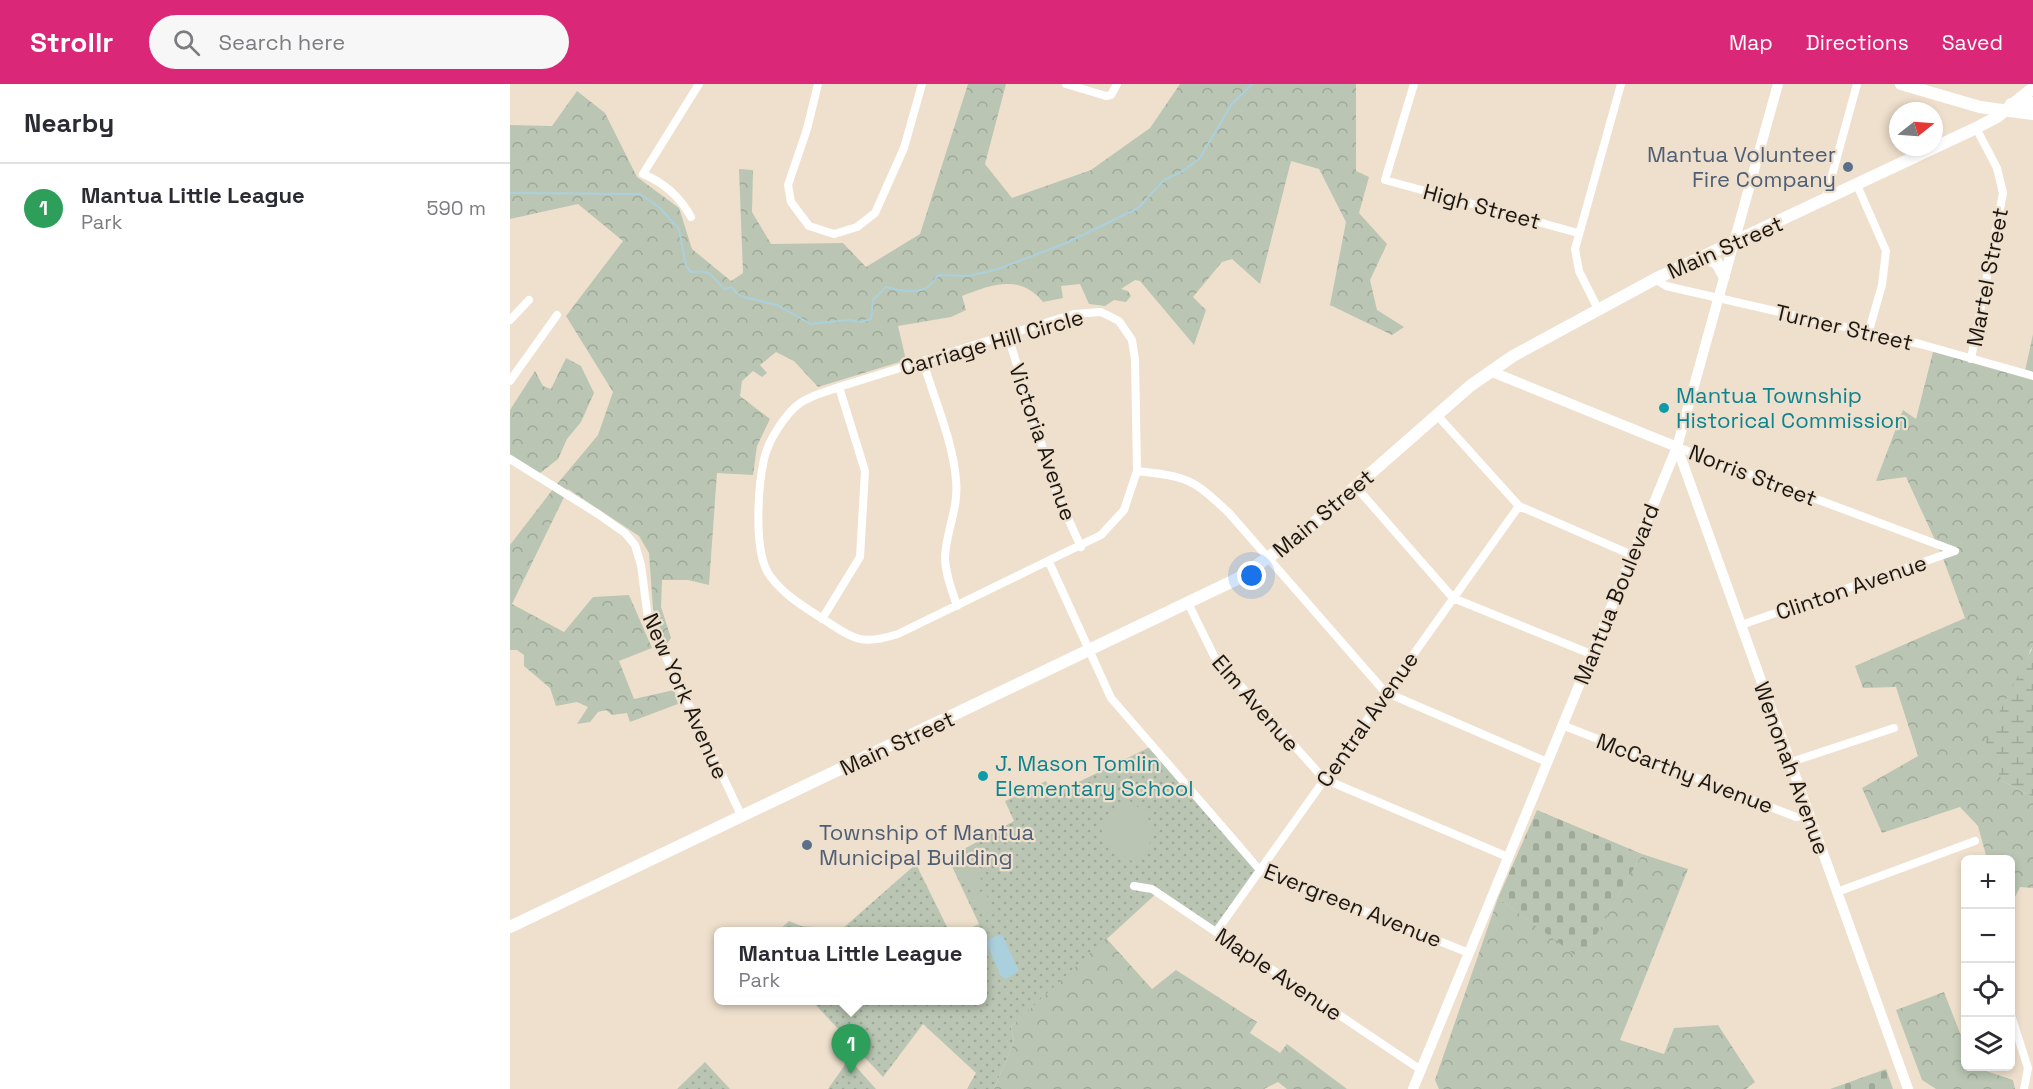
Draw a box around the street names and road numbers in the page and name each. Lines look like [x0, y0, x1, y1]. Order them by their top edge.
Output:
street label: High Street [1420, 177, 1544, 235]
street label: Martel Street [1960, 205, 2014, 349]
street label: Main Street [1663, 209, 1787, 285]
street label: Turner Street [1772, 298, 1916, 356]
street label: Carriage Hill Circle [897, 302, 1087, 382]
street label: Victoria Avenue [1003, 360, 1083, 524]
street label: Norris Street [1685, 438, 1821, 512]
street label: Main Street [1267, 463, 1379, 563]
street label: Mantua Boulevard [1567, 499, 1665, 689]
street label: Clinton Avenue [1772, 548, 1930, 626]
street label: New York Avenue [637, 609, 735, 783]
street label: Central Avenue [1310, 646, 1424, 792]
street label: Elm Avenue [1206, 649, 1306, 757]
street label: Wenonah Avenue [1748, 678, 1836, 858]
street label: Main Street [835, 704, 959, 782]
street label: McCarthy Avenue [1593, 726, 1777, 820]
street label: Evergreen Avenue [1260, 857, 1446, 953]
street label: Maple Avenue [1210, 921, 1348, 1027]

